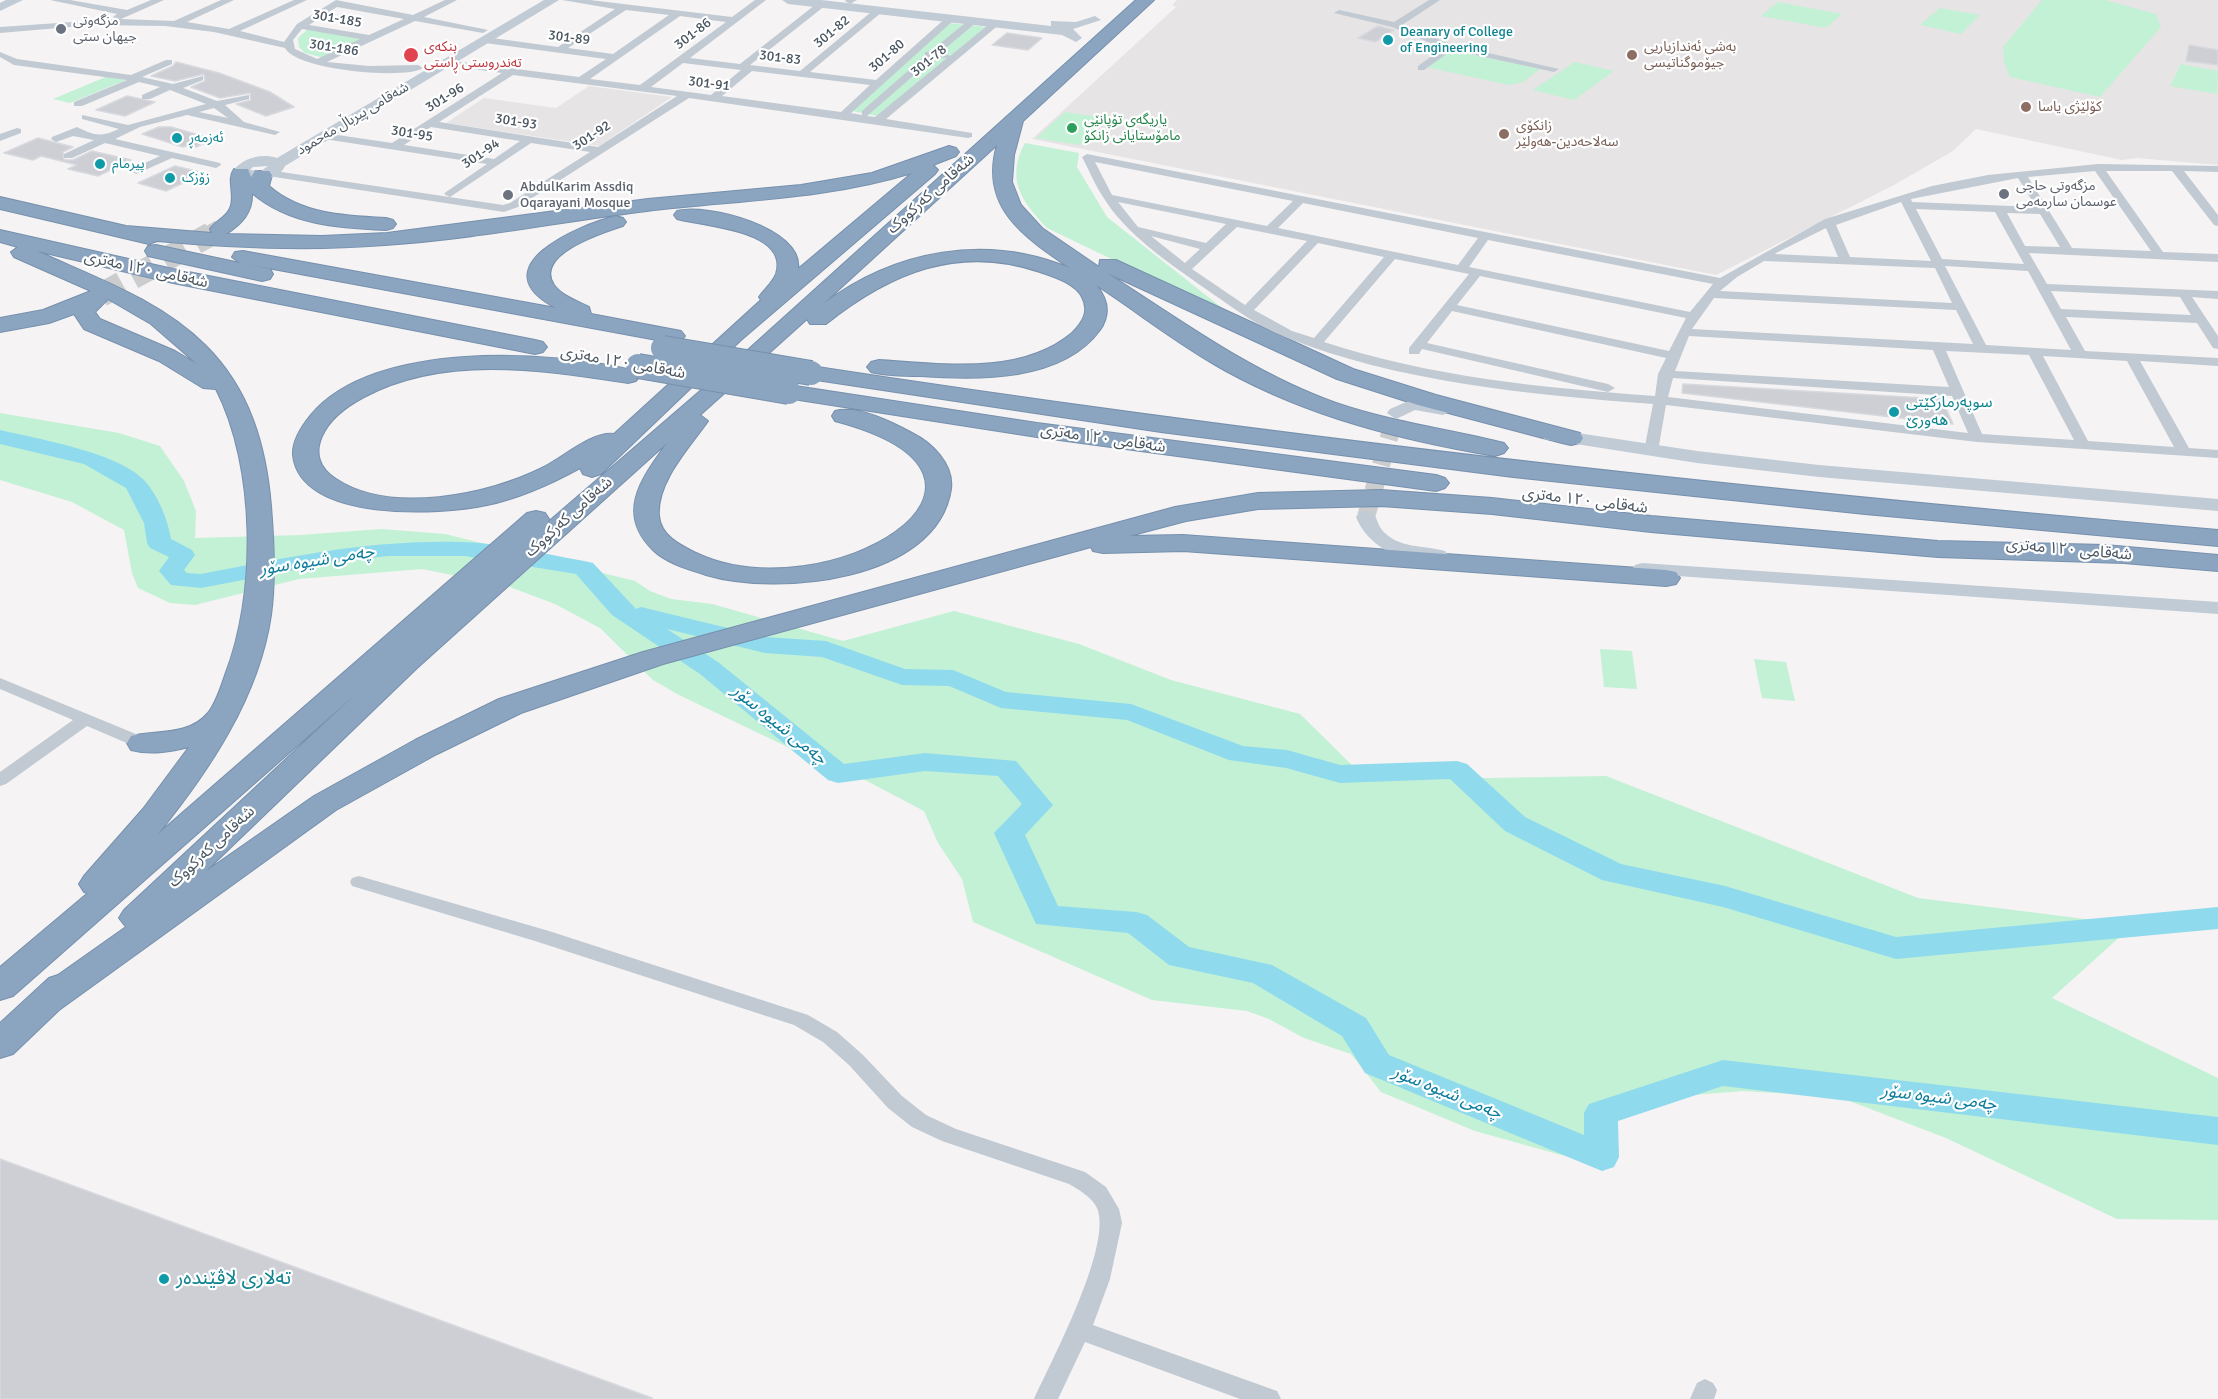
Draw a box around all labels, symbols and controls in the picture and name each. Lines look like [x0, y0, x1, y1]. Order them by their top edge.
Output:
street label: 301-185 [311, 6, 363, 32]
street label: 301-82 [810, 12, 854, 52]
place label: مزگەوتی جیهان ستی [73, 13, 137, 46]
street label: 301-86 [671, 15, 715, 53]
marker: مزگەوتی جیهان ستی [54, 22, 68, 36]
place label: Deanary of College of Engineering [1400, 24, 1513, 56]
street label: 301-89 [547, 27, 591, 49]
marker: Deanary of College of Engineering [1381, 33, 1395, 47]
street label: 301-186 [308, 36, 360, 60]
street label: 301-80 [866, 36, 908, 76]
place label: بنکەی تەندروستی ڕاستی [424, 39, 522, 72]
place label: بەشی ئەندازیاریی جیۆموگناتیسی [1644, 39, 1736, 72]
street label: 301-78 [908, 41, 950, 81]
marker: بنکەی تەندروستی ڕاستی [402, 46, 420, 64]
street label: 301-83 [758, 47, 802, 69]
marker: بەشی ئەندازیاریی جیۆموگناتیسی [1625, 48, 1639, 62]
street label: 301-91 [687, 73, 731, 95]
street label: شەقامی پیرباڵ مەحمود [294, 79, 412, 159]
street label: 301-96 [423, 80, 467, 116]
place label: کۆلێژی یاسا [2038, 99, 2102, 115]
marker: کۆلێژی یاسا [2019, 100, 2033, 114]
street label: 301-93 [494, 110, 538, 134]
place label: یاریگەی تۆپانێی مامۆستایانی زانکۆ [1084, 112, 1181, 144]
street label: 301-92 [570, 117, 614, 155]
place label: زانکۆی سەلاحەدین-هەولێر [1516, 118, 1618, 150]
marker: یاریگەی تۆپانێی مامۆستایانی زانکۆ [1065, 121, 1079, 135]
street label: 301-95 [390, 122, 434, 146]
marker: زانکۆی سەلاحەدین-هەولێر [1497, 127, 1511, 141]
place label: ئەزمەڕ [189, 130, 223, 146]
marker: ئەزمەڕ [170, 131, 184, 145]
street label: 301-94 [459, 135, 503, 173]
street label: شەقامی کەرکووک [883, 150, 979, 238]
place label: پیرمام [112, 156, 145, 172]
marker: پیرمام [93, 157, 107, 171]
place label: زۆزک [182, 170, 210, 186]
marker: زۆزک [163, 171, 177, 185]
place label: مزگەوتی حاجی عوسمان سارمەمی [2016, 178, 2117, 210]
place label: AbdulKarim Assdiq Oqarayani Mosque [520, 179, 633, 212]
marker: مزگەوتی حاجی عوسمان سارمەمی [1997, 187, 2011, 201]
marker: AbdulKarim Assdiq Oqarayani Mosque [501, 188, 515, 202]
street label: شەقامی ١٢٠ مەتری [82, 247, 210, 293]
street label: شەقامی ١٢٠ مەتری [559, 343, 687, 383]
place label: سوپەرمارکێتی هەورێ [1906, 393, 1992, 431]
marker: سوپەرمارکێتی هەورێ [1887, 405, 1901, 419]
street label: شەقامی ١٢٠ مەتری [1039, 421, 1167, 457]
street label: شەقامی کەرکووک [521, 473, 617, 561]
street label: شەقامی ١٢٠ مەتری [1521, 484, 1649, 518]
street label: شەقامی ١٢٠ مەتری [2005, 535, 2133, 565]
water label: چەمی شیوە سۆر [258, 541, 376, 581]
water label: چەمی شیوە سۆر [727, 680, 831, 770]
street label: شەقامی کەرکووک [165, 802, 259, 892]
water label: چەمی شیوە سۆر [1389, 1061, 1505, 1125]
water label: چەمی شیوە سۆر [1880, 1080, 1998, 1116]
place label: تەلاری لاڤێندەر [176, 1267, 291, 1291]
marker: تەلاری لاڤێندەر [157, 1272, 171, 1286]

